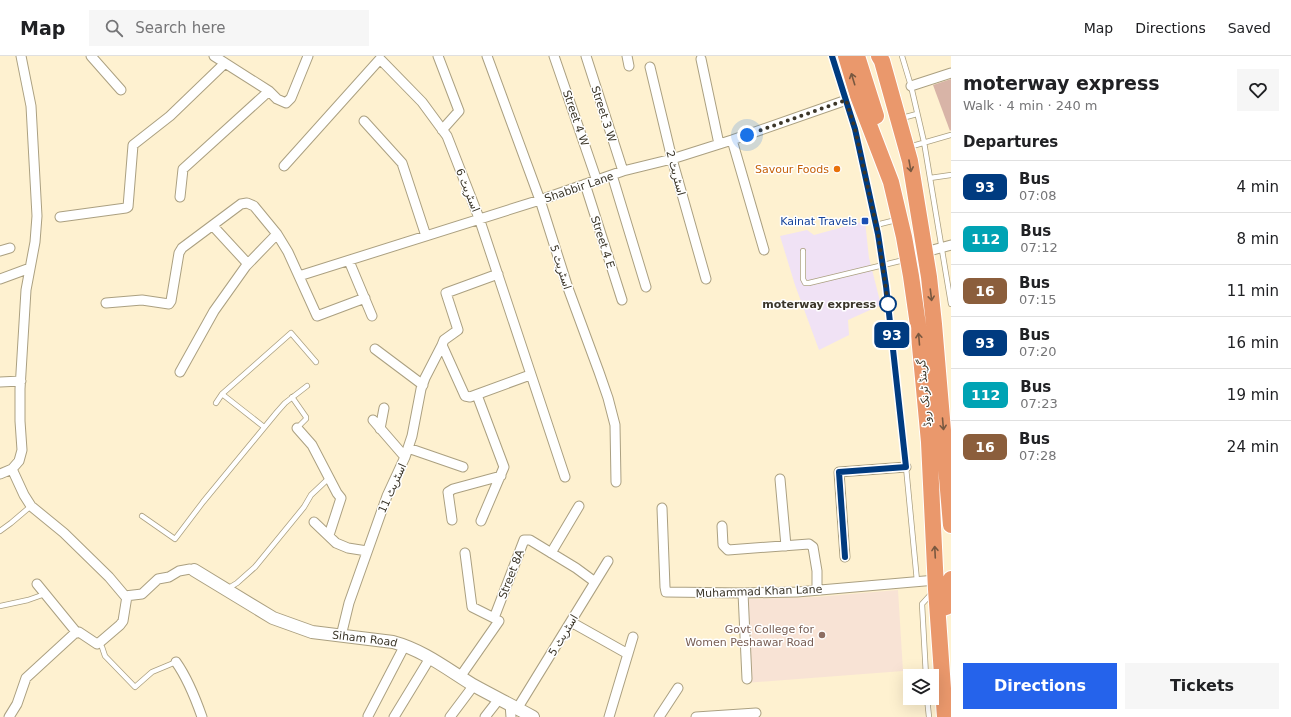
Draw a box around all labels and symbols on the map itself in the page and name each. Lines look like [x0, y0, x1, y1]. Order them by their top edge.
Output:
one-way arrow [848, 73, 856, 85]
street label: Street 3 W [588, 84, 619, 144]
street label: Street 4 W [560, 88, 591, 148]
your location [737, 125, 757, 145]
street label: اسٹریٹ 2 [663, 149, 688, 197]
one-way arrow [907, 159, 915, 172]
place label: Savour Foods [755, 163, 829, 176]
marker: Savour Foods [832, 164, 842, 174]
street label: اسٹریٹ 6 [453, 166, 482, 214]
street label: Shabbir Lane [543, 169, 616, 205]
street label: Street 4 E [588, 214, 617, 270]
place label: Kainat Travels [780, 215, 857, 228]
marker: Kainat Travels [860, 216, 870, 226]
street label: اسٹریٹ 5 [547, 243, 574, 291]
one-way arrow [927, 288, 935, 301]
marker: moterway express [879, 295, 897, 313]
place label: moterway express [762, 298, 876, 311]
line badge: 93 [874, 322, 910, 348]
one-way arrow [915, 333, 923, 346]
street label: گرینڈ ٹرنک روڈ [915, 358, 934, 427]
one-way arrow [940, 417, 947, 430]
street label: اسٹریٹ 11 [376, 461, 409, 515]
one-way arrow [931, 546, 938, 559]
street label: Street 8A [496, 547, 527, 601]
street label: Muhammad Khan Lane [695, 583, 823, 600]
street label: اسٹریٹ 5 [546, 612, 581, 658]
place label: Govt College for Women Peshawar Road [685, 623, 814, 649]
street label: Siham Road [331, 629, 399, 650]
marker: Govt College for Women Peshawar Road [817, 630, 827, 640]

